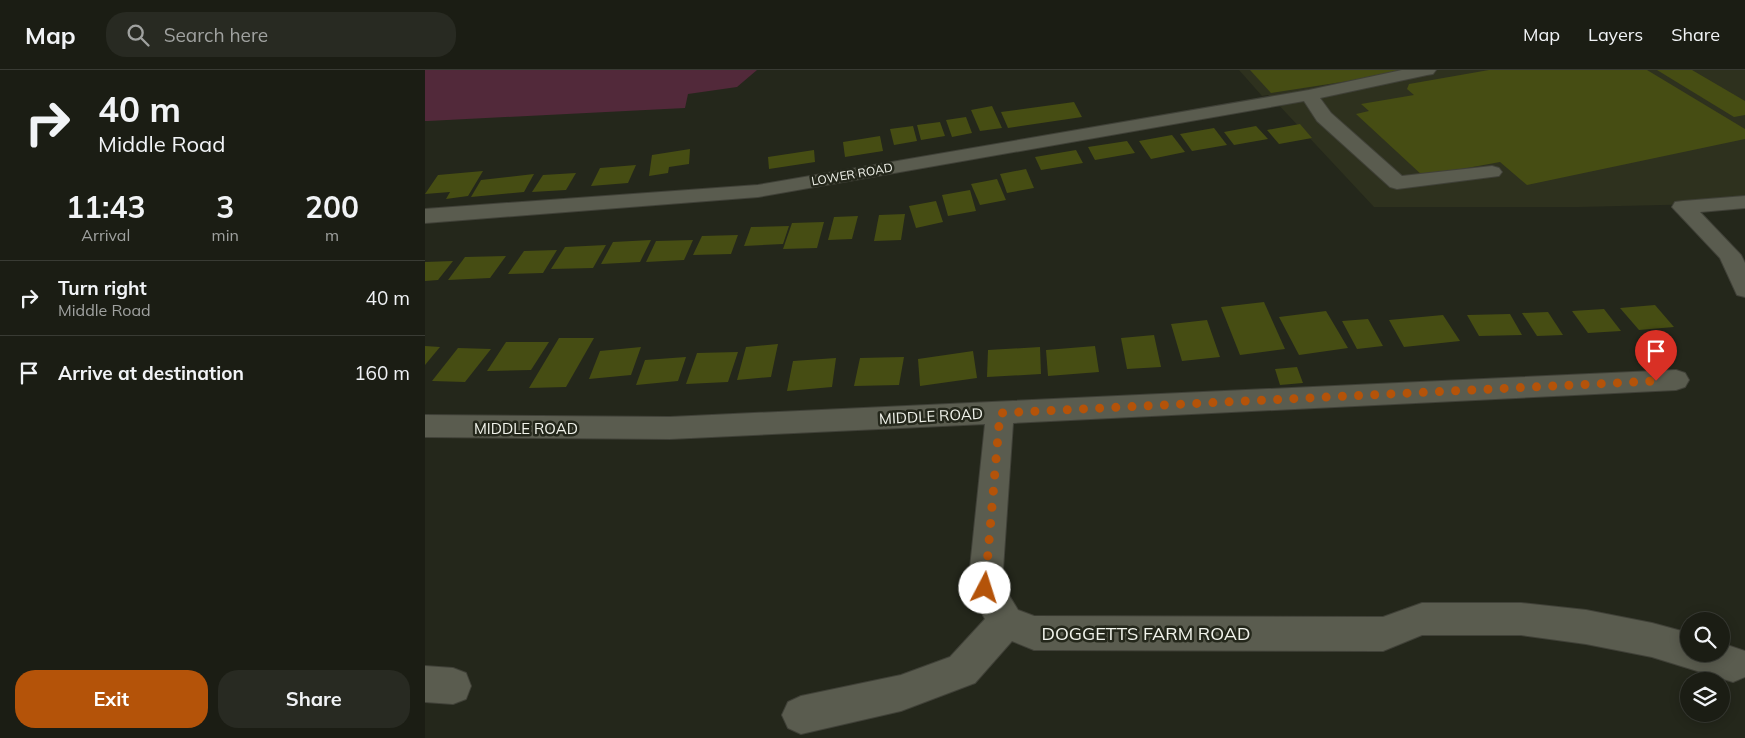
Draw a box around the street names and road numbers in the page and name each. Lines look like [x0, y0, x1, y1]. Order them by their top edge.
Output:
street label: LOWER ROAD [810, 159, 894, 189]
street label: MIDDLE ROAD [879, 404, 983, 428]
street label: MIDDLE ROAD [474, 419, 578, 438]
street label: DOGGETTS FARM ROAD [1041, 622, 1251, 645]

